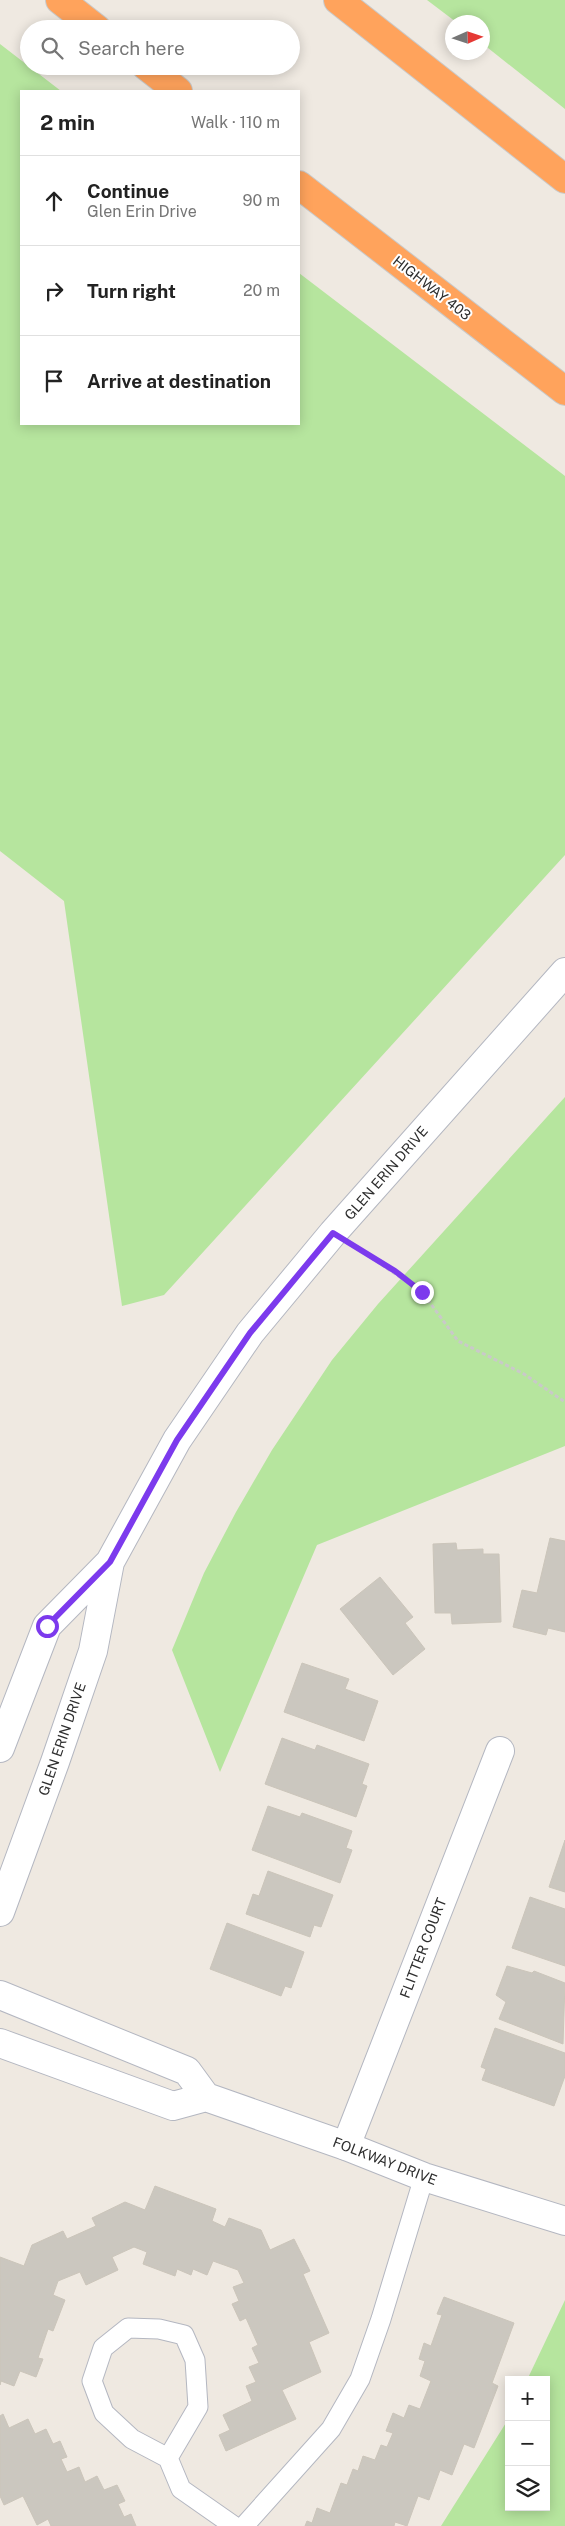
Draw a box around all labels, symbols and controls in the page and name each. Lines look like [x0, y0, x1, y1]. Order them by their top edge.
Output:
north arrow [445, 15, 490, 60]
search box [20, 20, 300, 75]
icon: search [38, 34, 66, 62]
text: Search here [78, 37, 185, 59]
text: 2 min [40, 110, 95, 135]
text: Walk · 110 m [191, 113, 280, 132]
text: Continue [87, 180, 169, 202]
icon: ahead [40, 187, 68, 215]
text: 90 m [243, 191, 280, 210]
text: Glen Erin Drive [87, 202, 197, 221]
street label: HIGHWAY 403 [390, 253, 474, 323]
icon: right [40, 277, 68, 305]
text: Turn right [87, 280, 176, 302]
text: 20 m [243, 281, 280, 300]
icon: arrive [40, 367, 68, 395]
text: Arrive at destination [87, 370, 271, 392]
street label: GLEN ERIN DRIVE [341, 1123, 431, 1223]
route end [411, 1281, 434, 1304]
route start [36, 1615, 59, 1638]
street label: GLEN ERIN DRIVE [35, 1680, 89, 1798]
street label: FLITTER COURT [397, 1896, 449, 2000]
street label: FOLKWAY DRIVE [331, 2134, 439, 2188]
map controls [505, 2376, 550, 2511]
button: + [505, 2376, 550, 2421]
button: − [505, 2421, 550, 2466]
button: layers [505, 2466, 550, 2511]

